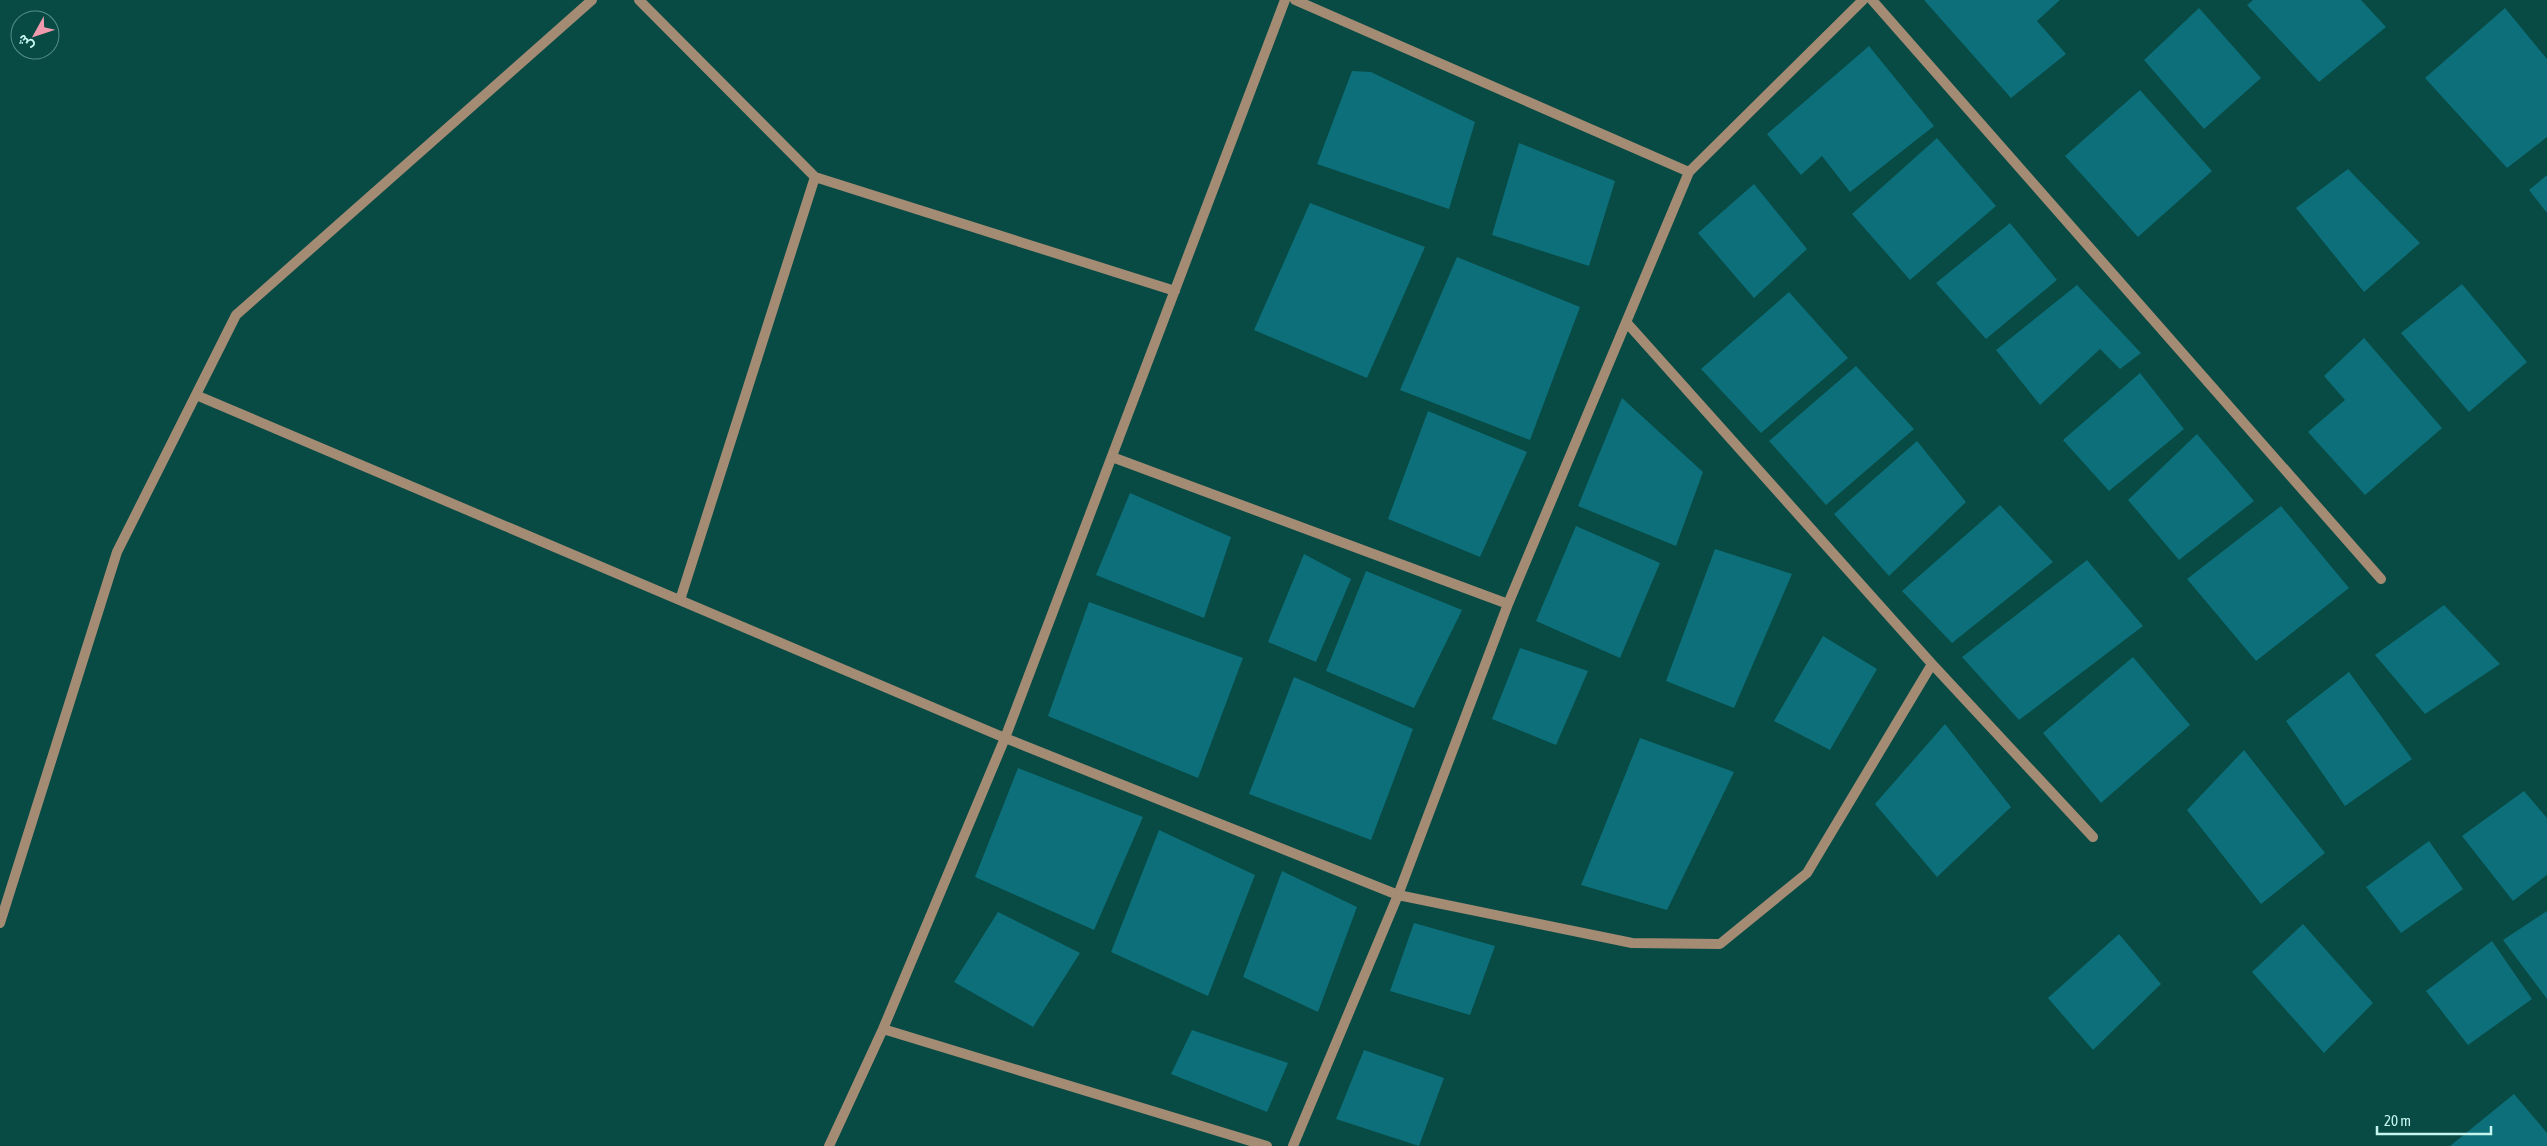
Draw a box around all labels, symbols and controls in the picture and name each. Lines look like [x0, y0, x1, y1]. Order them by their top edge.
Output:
north arrow [10, 10, 60, 60]
text: ش [13, 31, 37, 55]
scale bar [2377, 1104, 2491, 1136]
text: 20 m [2384, 1112, 2411, 1129]

